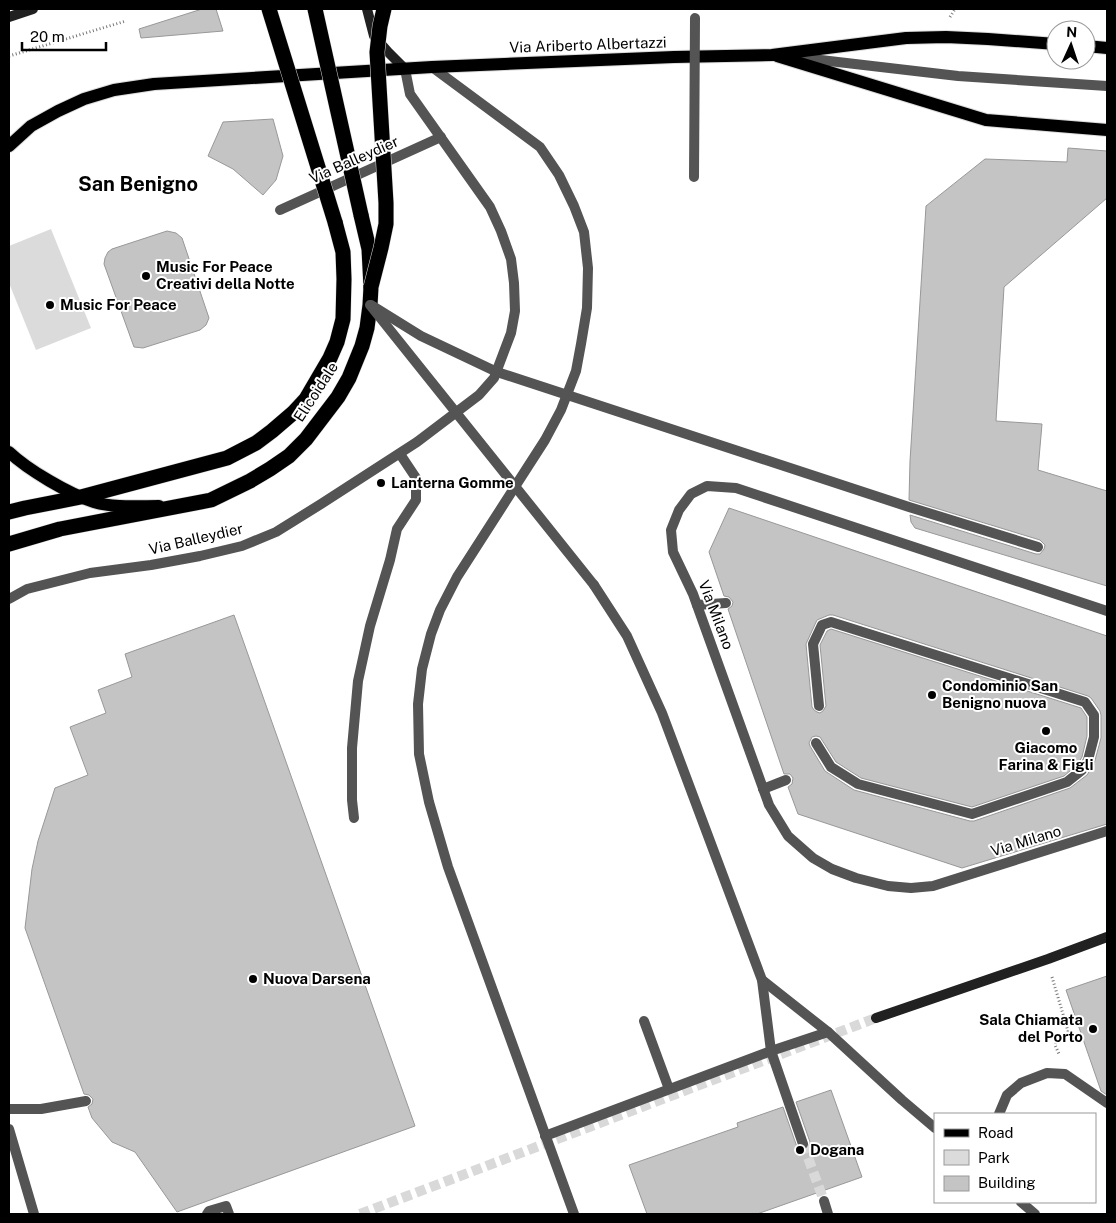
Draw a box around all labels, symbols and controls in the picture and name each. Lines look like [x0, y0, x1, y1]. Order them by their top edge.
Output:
scale bar [22, 20, 106, 52]
north arrow [1046, 20, 1096, 70]
text: N [1066, 24, 1078, 40]
text: 20 m [30, 28, 65, 45]
street label: Via Ariberto Albertazzi [509, 33, 667, 56]
street label: Via Balleydier [307, 132, 401, 187]
district label: San Benigno [78, 172, 198, 196]
place label: Music For Peace Creativi della Notte [156, 258, 295, 292]
marker: Music For Peace Creativi della Notte [140, 270, 152, 282]
place label: Music For Peace [60, 296, 177, 313]
marker: Music For Peace [44, 299, 56, 311]
street label: Elicoidale [290, 359, 341, 425]
place label: Lanterna Gomme [391, 474, 514, 491]
marker: Lanterna Gomme [375, 477, 387, 489]
street label: Via Balleydier [147, 519, 245, 558]
street label: Via Milano [695, 578, 737, 652]
place label: Condominio San Benigno nuova [942, 677, 1058, 711]
marker: Condominio San Benigno nuova [926, 689, 938, 701]
marker: Giacomo Farina & Figli [1040, 725, 1052, 737]
place label: Giacomo Farina & Figli [998, 739, 1094, 773]
street label: Via Milano [989, 822, 1063, 859]
place label: Nuova Darsena [263, 970, 371, 987]
marker: Nuova Darsena [247, 973, 259, 985]
place label: Sala Chiamata del Porto [979, 1011, 1083, 1045]
marker: Sala Chiamata del Porto [1087, 1023, 1099, 1035]
legend [934, 1113, 1096, 1203]
text: Road [978, 1124, 1014, 1141]
place label: Dogana [810, 1141, 864, 1158]
marker: Dogana [794, 1144, 806, 1156]
text: Park [978, 1149, 1010, 1166]
text: Building [978, 1174, 1036, 1191]

